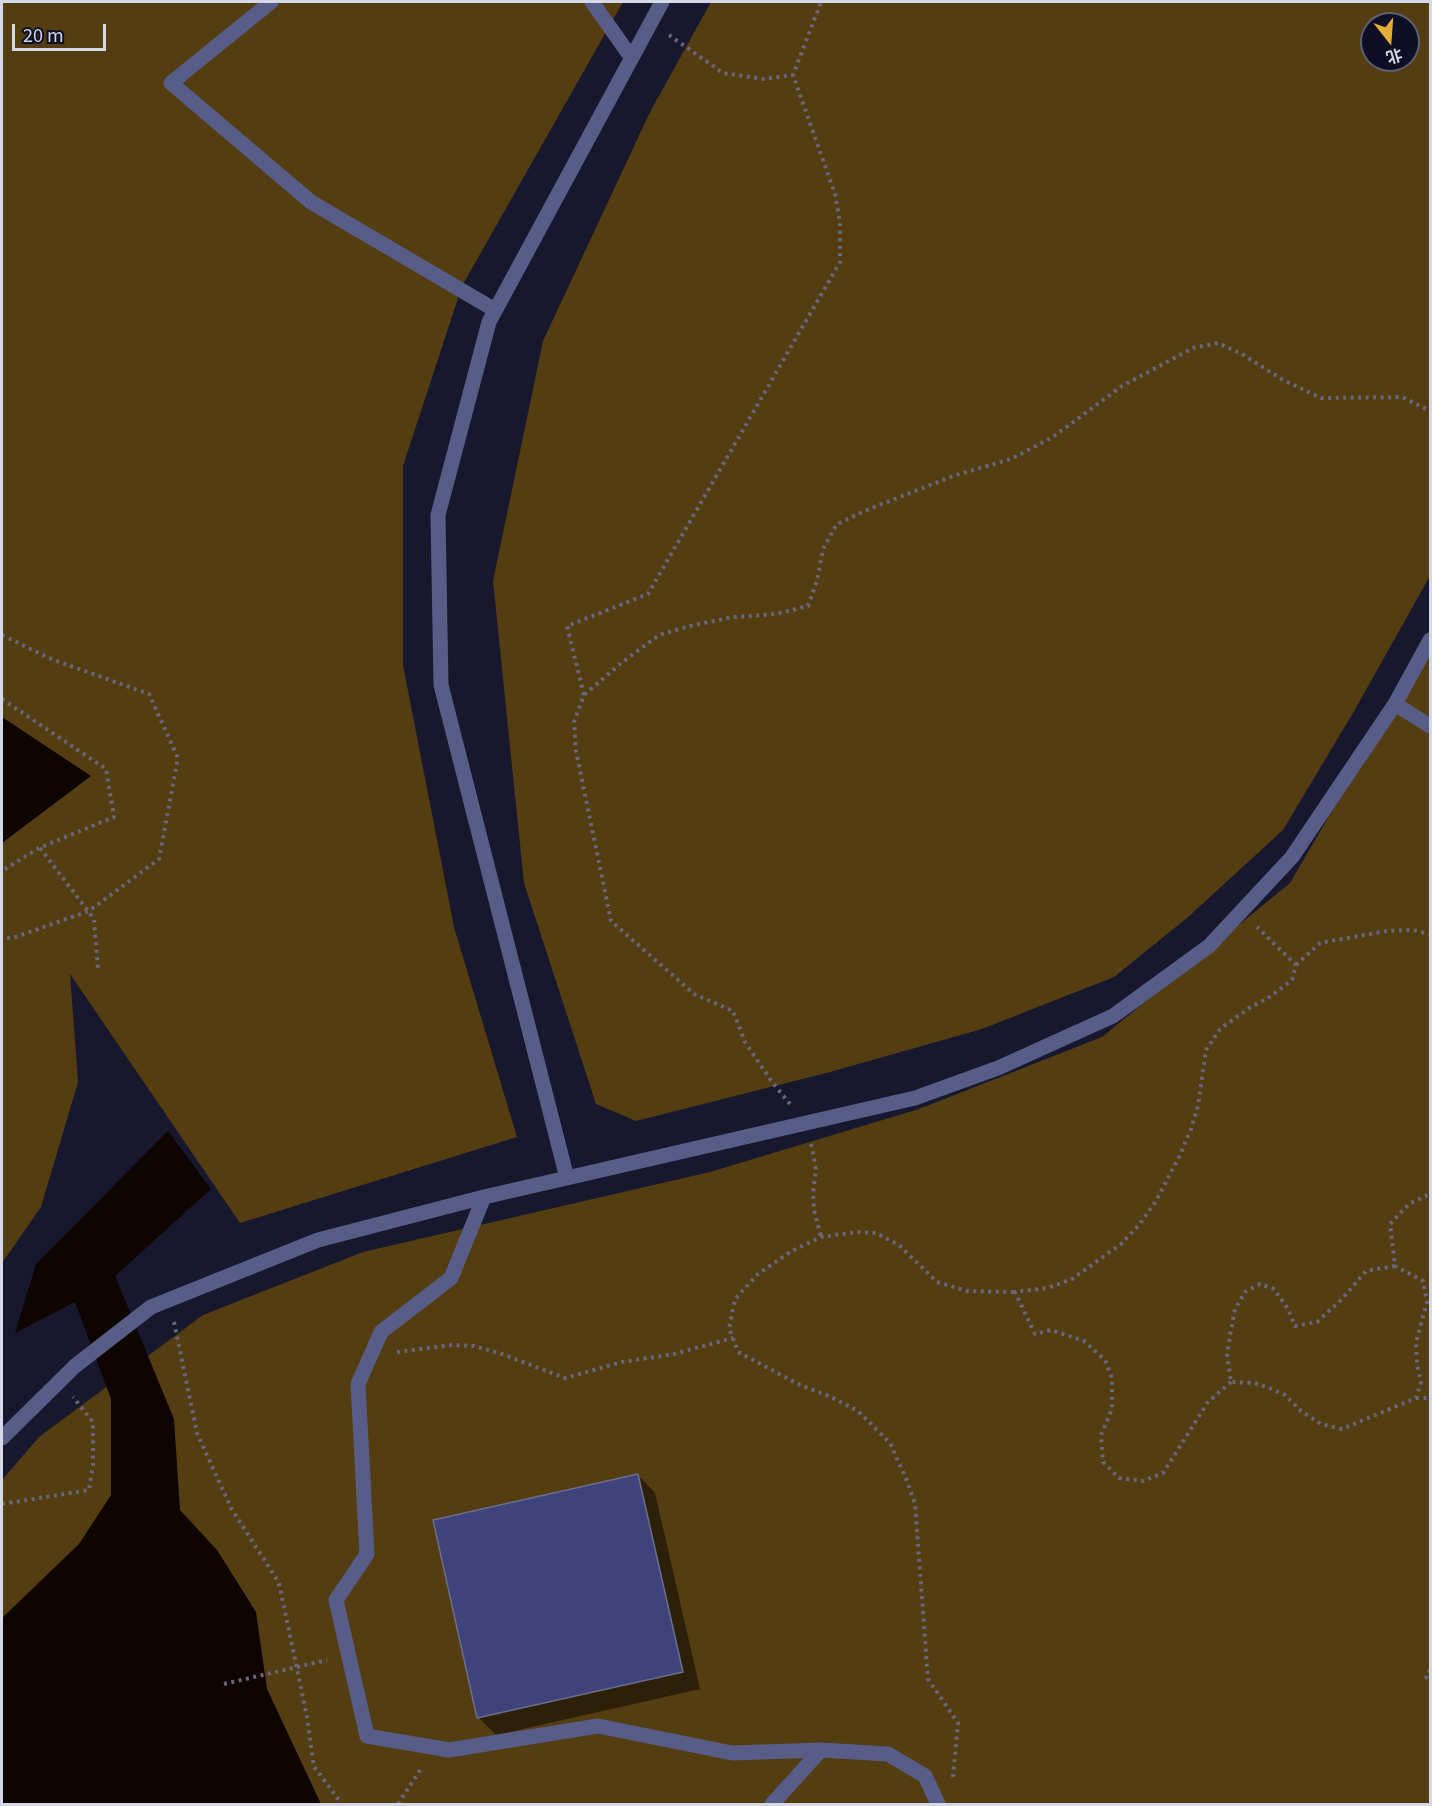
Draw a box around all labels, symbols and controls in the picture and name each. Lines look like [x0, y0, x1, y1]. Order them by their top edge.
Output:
scale bar [15, 12, 110, 50]
north arrow [1360, 12, 1420, 72]
text: 20 m [23, 21, 64, 47]
text: 北 [1384, 43, 1406, 71]

